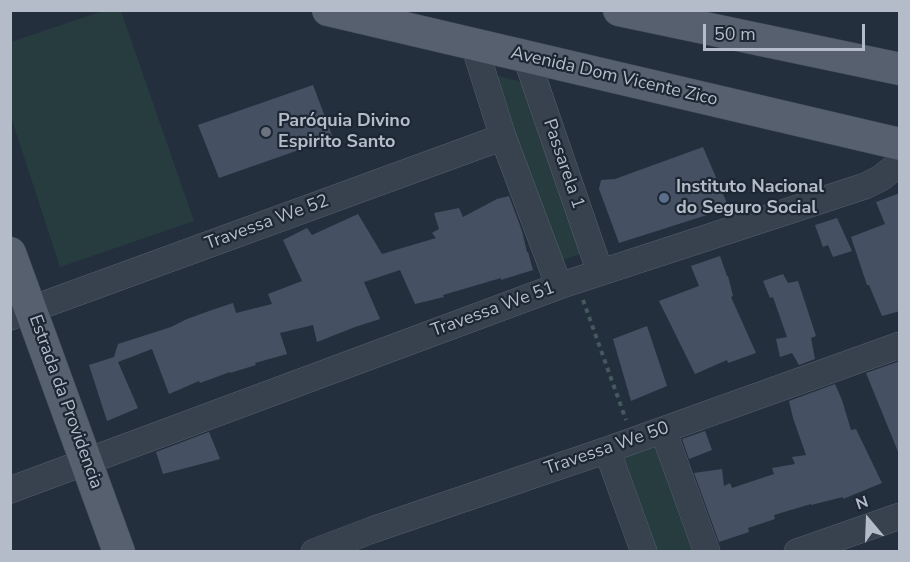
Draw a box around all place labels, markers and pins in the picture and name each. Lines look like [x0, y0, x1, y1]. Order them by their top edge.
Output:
place label: Paróquia Divino Espirito Santo [278, 111, 410, 154]
marker: Paróquia Divino Espirito Santo [259, 125, 273, 139]
place label: Instituto Nacional do Seguro Social [676, 177, 824, 219]
marker: Instituto Nacional do Seguro Social [657, 191, 671, 205]

